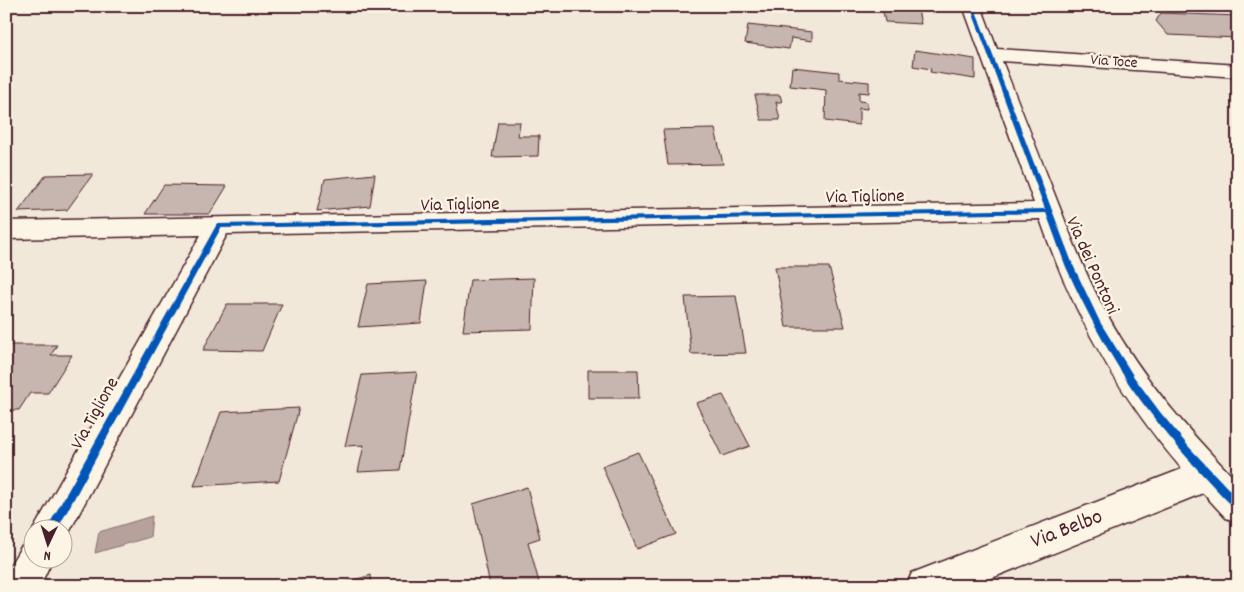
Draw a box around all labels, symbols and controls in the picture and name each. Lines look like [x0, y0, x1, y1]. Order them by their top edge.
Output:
street label: Via Toce [1090, 49, 1138, 75]
street label: Via Tiglione [825, 184, 905, 212]
street label: Via Tiglione [420, 192, 500, 220]
street label: Via dei Pontoni [1057, 213, 1125, 320]
street label: Via Tiglione [65, 373, 127, 455]
street label: Via Belbo [1027, 502, 1107, 558]
north arrow [22, 520, 72, 570]
text: N [43, 545, 51, 565]

